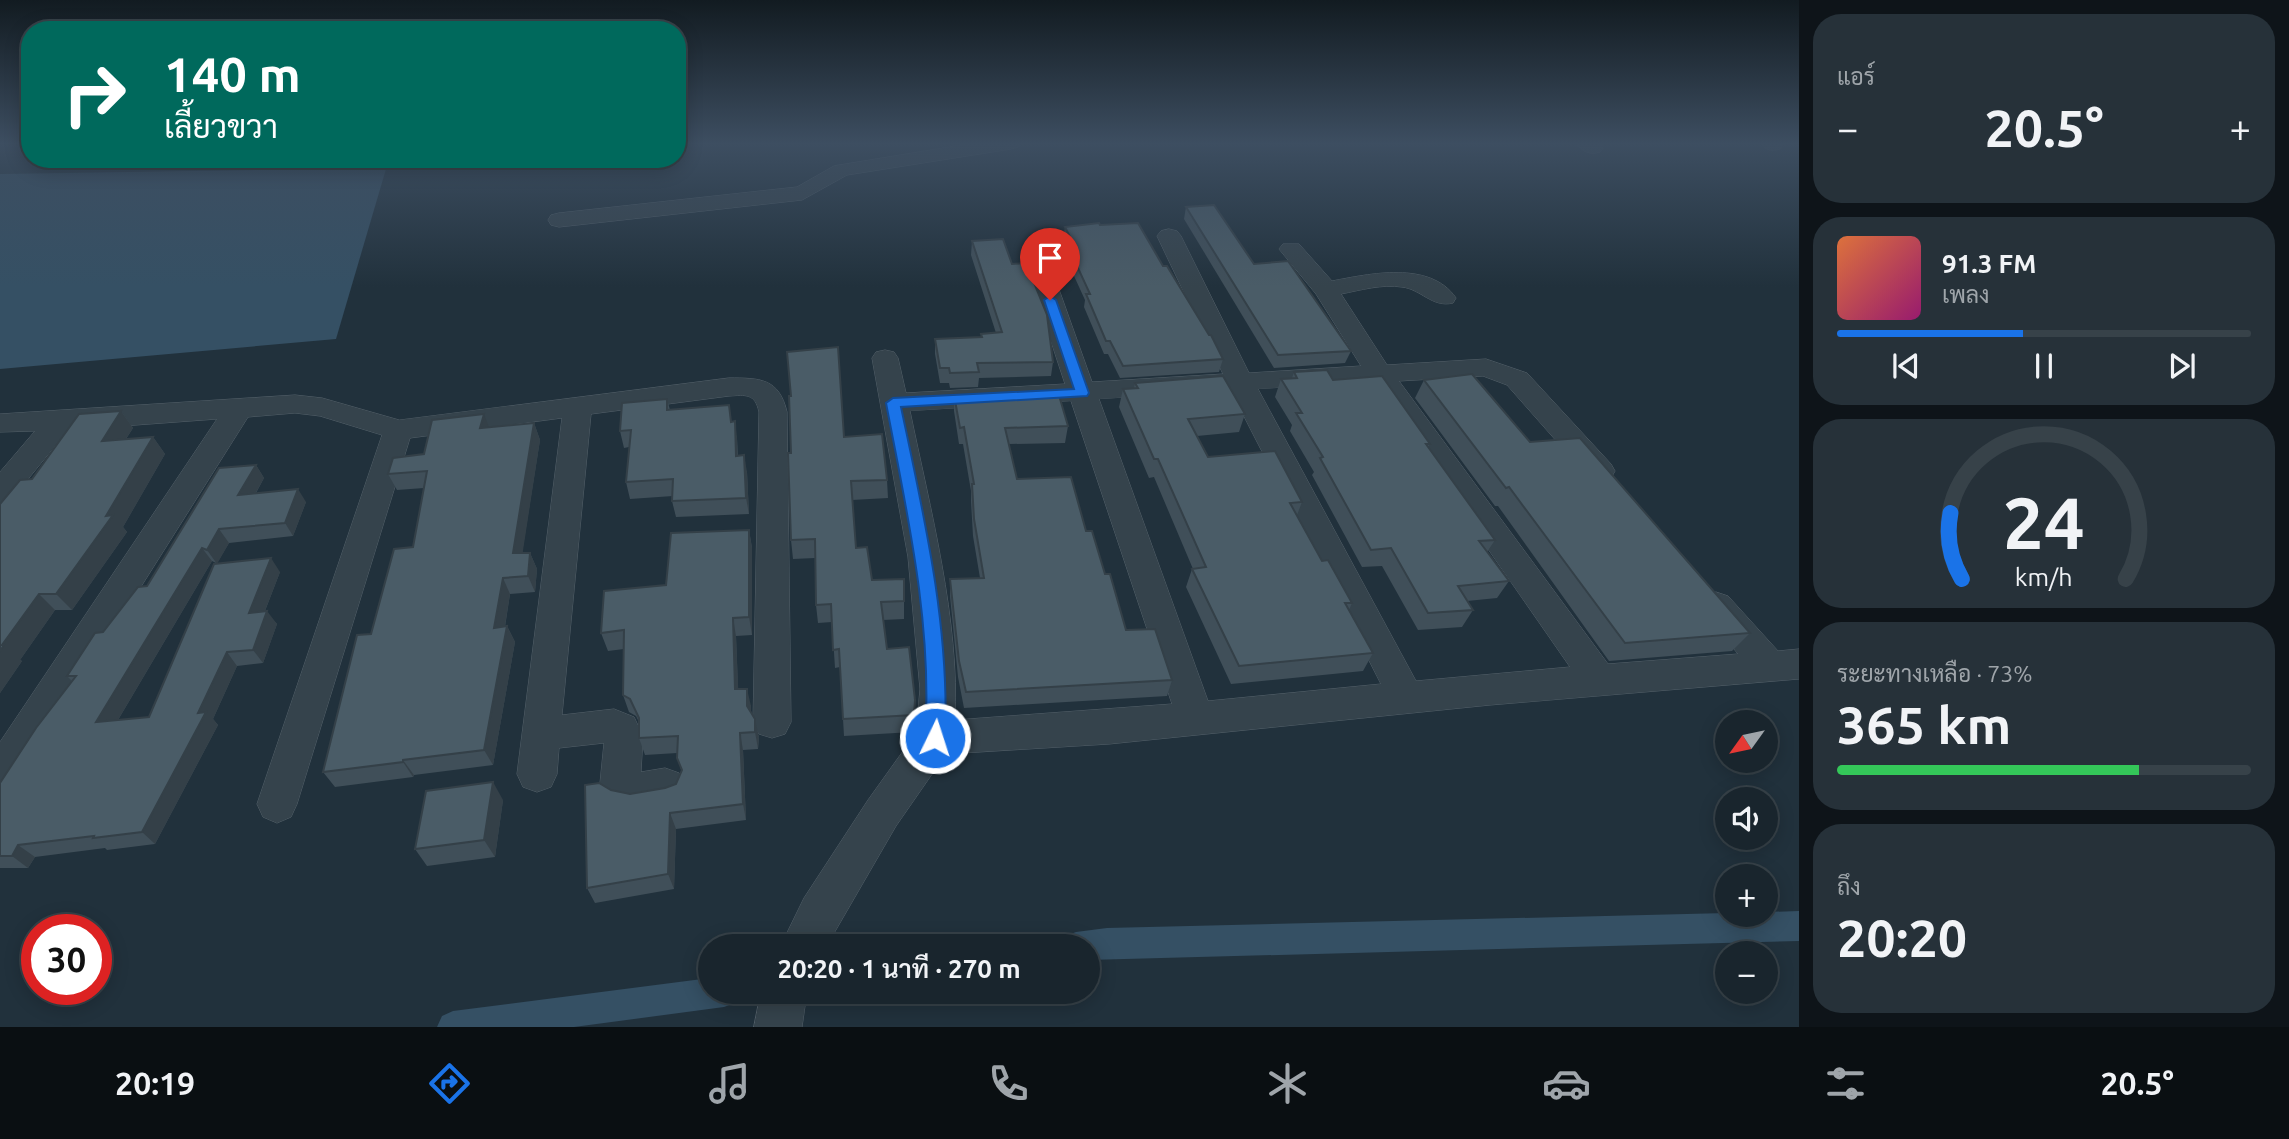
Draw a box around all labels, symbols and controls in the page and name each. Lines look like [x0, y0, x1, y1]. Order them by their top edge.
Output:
text: 140 m [164, 46, 301, 101]
icon: right [49, 49, 140, 140]
text: แอร์ [1837, 64, 1875, 89]
text: 20.5° [1984, 99, 2104, 157]
text: − [1837, 107, 1858, 149]
text: + [2230, 107, 2251, 149]
text: เลี้ยวขวา [164, 108, 278, 144]
pin [1020, 228, 1080, 300]
icon: arrive [1031, 239, 1069, 277]
text: 91.3 FM [1942, 249, 2036, 278]
text: เพลง [1942, 282, 1989, 307]
icon: previous [1887, 347, 1925, 385]
icon: pause [2025, 347, 2063, 385]
icon: next [2163, 347, 2201, 385]
text: 24 [2003, 482, 2085, 564]
text: km/h [2015, 563, 2073, 591]
text: ระยะทางเหลือ · 73% [1837, 661, 2033, 686]
text: 365 km [1837, 696, 2011, 754]
position arrow [898, 701, 972, 775]
north arrow [1715, 710, 1778, 774]
map controls [1715, 710, 1778, 1004]
button: sound [1715, 787, 1778, 850]
button: + [1715, 864, 1778, 927]
text: ถึง [1837, 874, 1861, 899]
text: 20:20 [1837, 909, 1967, 967]
speed limit sign: 30 [21, 914, 112, 1005]
button: − [1715, 941, 1778, 1004]
text: 20:20 · 1 นาที · 270 m [777, 954, 1021, 983]
icon: directions [425, 1059, 474, 1108]
icon: music [705, 1059, 754, 1108]
icon: phone [984, 1059, 1033, 1108]
icon: climate [1263, 1059, 1312, 1108]
icon: car [1542, 1059, 1591, 1108]
icon: filters [1821, 1059, 1870, 1108]
text: 20:19 [115, 1065, 195, 1101]
text: 20.5° [2100, 1065, 2174, 1101]

